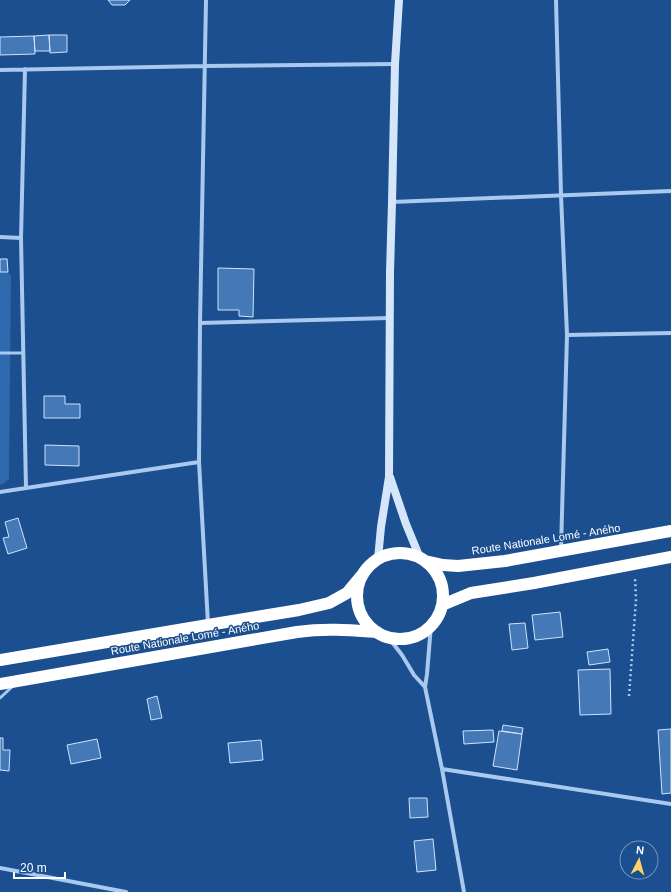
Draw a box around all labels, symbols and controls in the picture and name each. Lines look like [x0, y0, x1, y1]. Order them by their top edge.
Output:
street label: Route Nationale Lomé - Aného [471, 521, 621, 557]
street label: Route Nationale Lomé - Aného [110, 619, 260, 657]
north arrow [619, 840, 659, 880]
text: N [635, 844, 645, 856]
scale bar [14, 854, 65, 880]
text: 20 m [20, 861, 47, 875]

